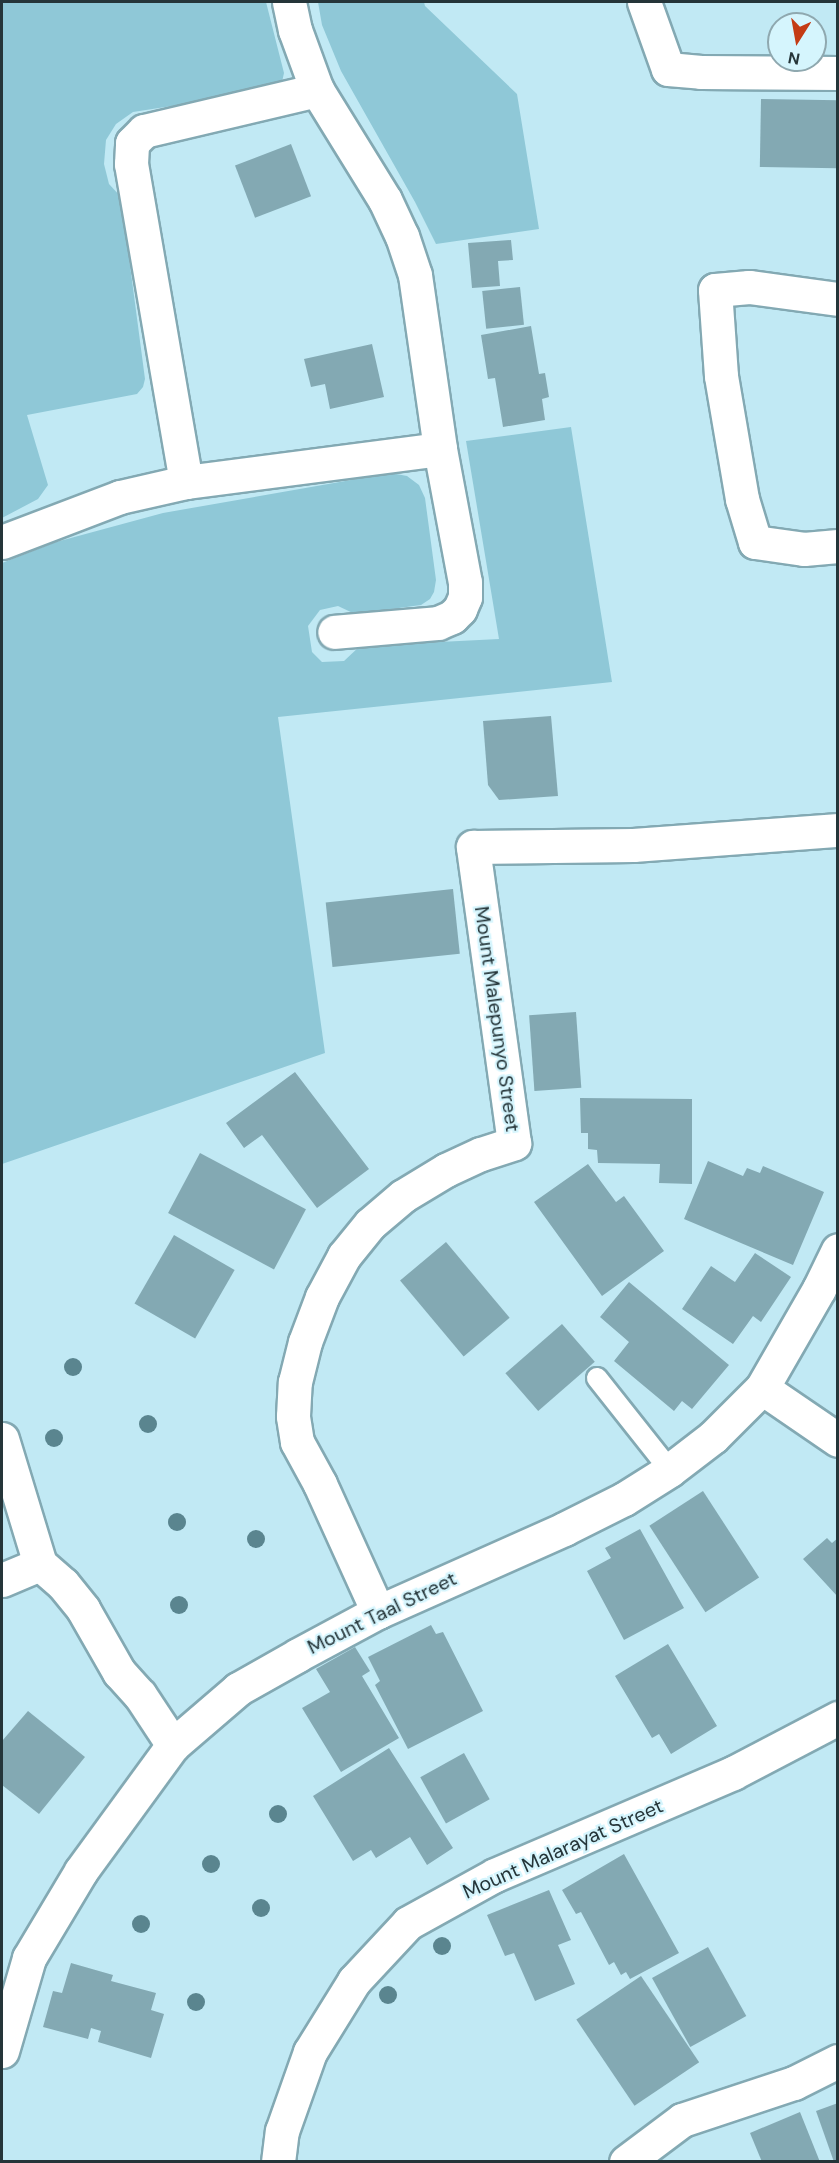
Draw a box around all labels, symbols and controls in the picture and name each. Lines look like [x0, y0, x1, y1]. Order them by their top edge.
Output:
north arrow [767, 12, 827, 72]
text: N [786, 47, 802, 70]
street label: Mount Malepunyo Street [469, 905, 525, 1133]
street label: Mount Taal Street [304, 1567, 460, 1659]
street label: Mount Malarayat Street [459, 1794, 667, 1904]

